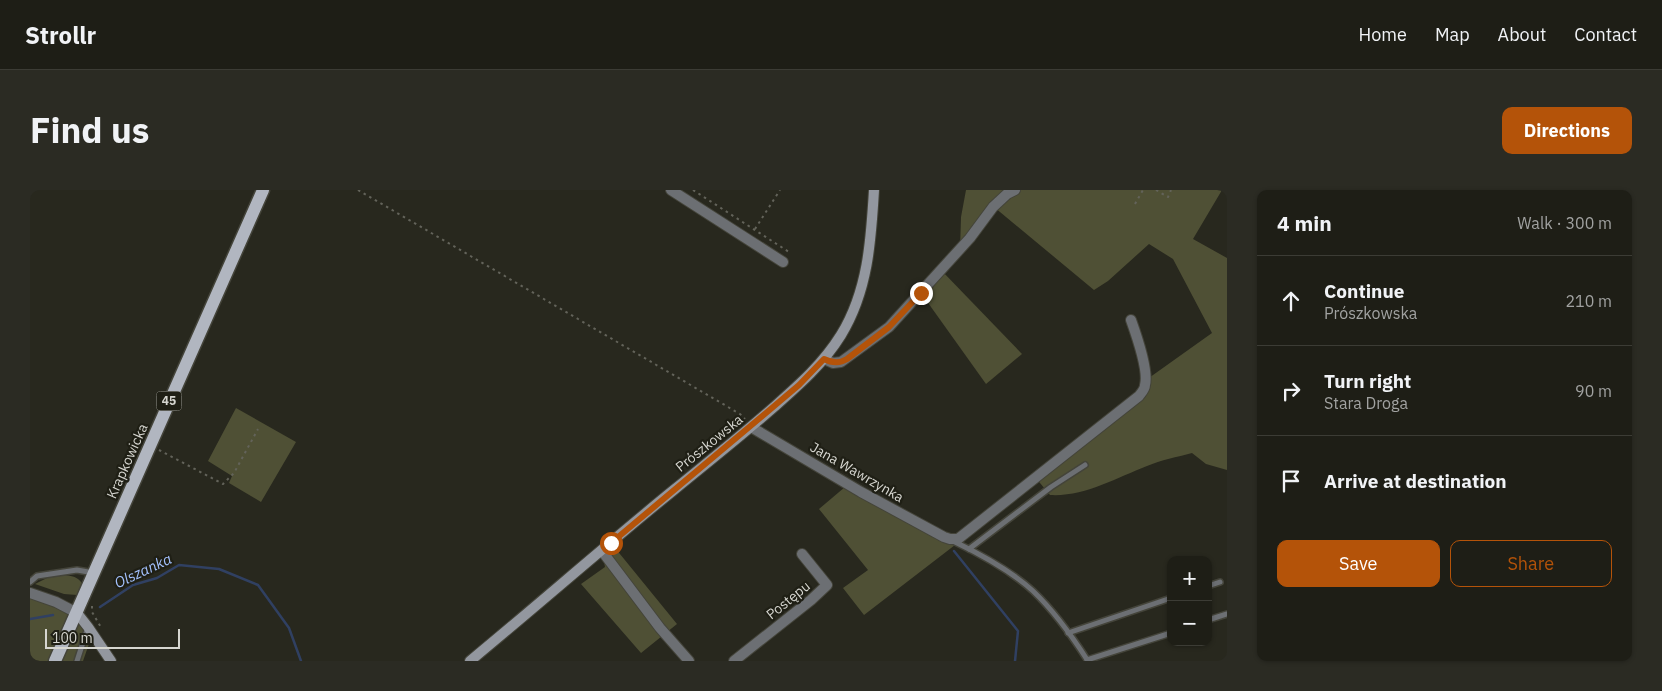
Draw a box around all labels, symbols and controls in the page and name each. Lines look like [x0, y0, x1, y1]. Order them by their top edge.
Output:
text: Strollr [25, 19, 96, 51]
text: Home [1359, 23, 1407, 46]
text: Map [1435, 23, 1470, 46]
text: About [1498, 23, 1546, 46]
text: Contact [1574, 23, 1637, 46]
text: Find us [30, 107, 149, 153]
button: Directions [1502, 107, 1632, 154]
text: 4 min [1277, 209, 1332, 237]
text: Walk · 300 m [1517, 213, 1612, 233]
text: Continue [1324, 279, 1404, 303]
route end [910, 282, 933, 305]
icon: ahead [1277, 287, 1305, 315]
text: 210 m [1565, 291, 1612, 311]
text: Prószkowska [1324, 303, 1417, 323]
text: Turn right [1324, 369, 1411, 393]
icon: right [1277, 377, 1305, 405]
text: 90 m [1575, 381, 1612, 401]
road number: 45 [156, 392, 182, 410]
text: Stara Droga [1324, 393, 1408, 413]
street label: Prószkowska [672, 410, 747, 476]
street label: Krapkowicka [102, 420, 152, 501]
street label: Jana Wawrzynka [807, 438, 908, 506]
icon: arrive [1277, 467, 1305, 495]
text: Arrive at destination [1324, 469, 1507, 493]
route start [600, 532, 623, 555]
button: Save [1277, 540, 1440, 587]
button: Share [1450, 540, 1612, 587]
water label: Olszanka [111, 549, 175, 592]
map controls [1167, 556, 1212, 646]
button: + [1167, 556, 1212, 601]
street label: Postępu [762, 577, 814, 623]
button: − [1167, 601, 1212, 646]
scale bar [45, 626, 180, 649]
text: 100 m [52, 629, 93, 647]

